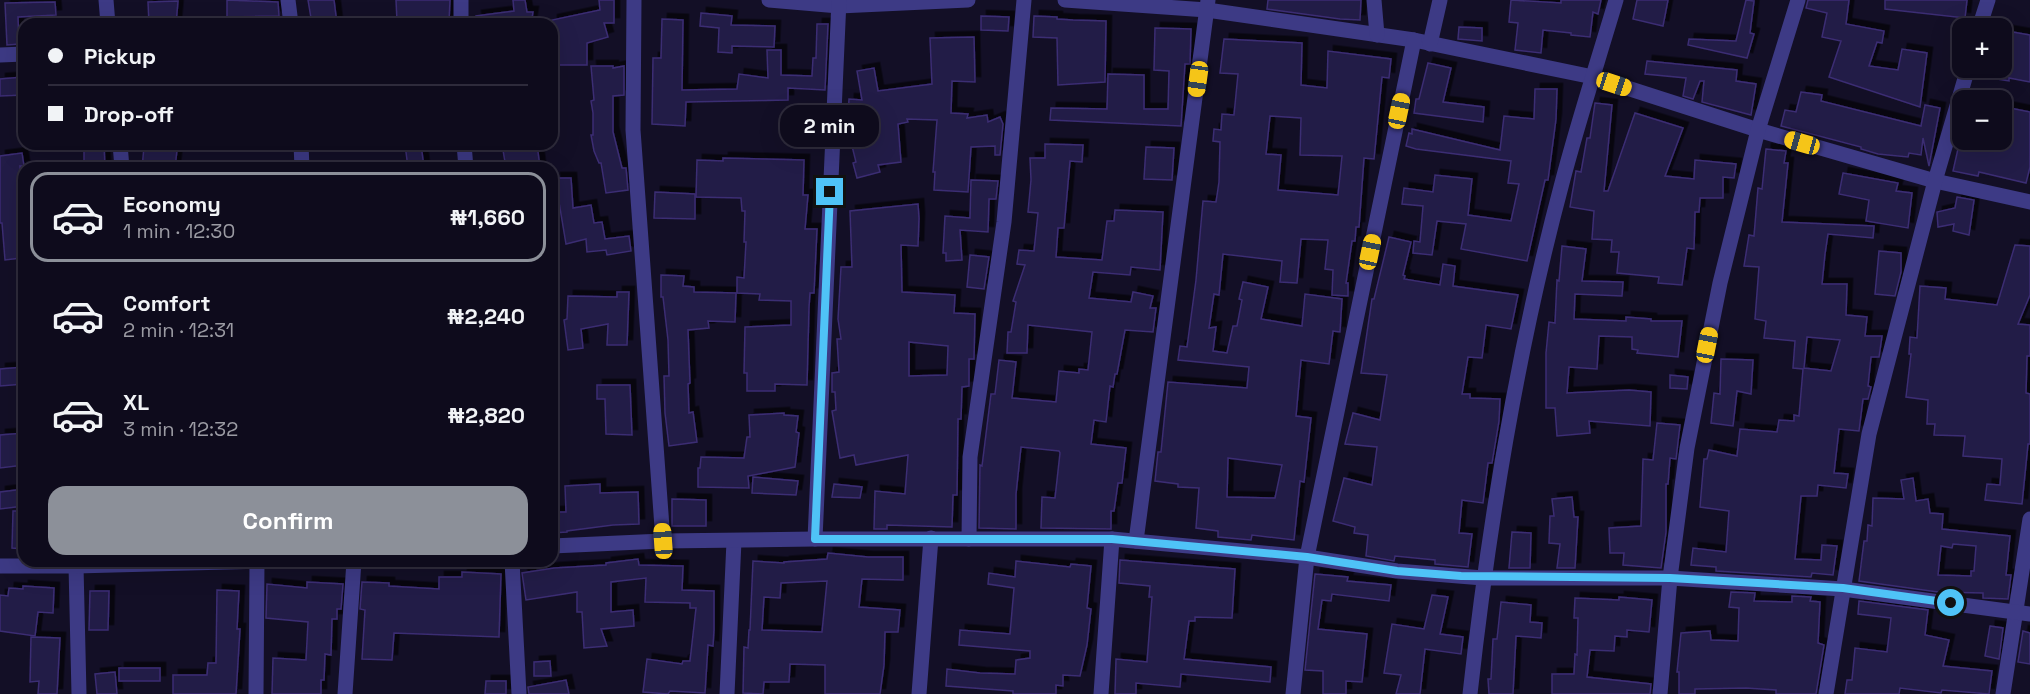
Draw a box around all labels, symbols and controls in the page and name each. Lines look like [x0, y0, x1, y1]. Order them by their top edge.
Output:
map controls [1952, 18, 2012, 150]
button: + [1952, 18, 2012, 78]
text: Pickup [84, 42, 156, 70]
car [1187, 60, 1209, 98]
car [1594, 70, 1634, 98]
button: − [1952, 90, 2012, 150]
car [1386, 92, 1412, 130]
text: Drop-off [84, 100, 174, 128]
callout: 2 min [780, 105, 880, 147]
text: 2 min [804, 113, 855, 139]
car [1782, 129, 1822, 157]
route end [816, 178, 843, 205]
icon: car [51, 190, 105, 244]
text: Economy [123, 190, 221, 218]
text: ₦1,660 [450, 203, 525, 231]
text: 1 min · 12:30 [123, 218, 235, 244]
car [1357, 233, 1383, 271]
icon: car [51, 289, 105, 343]
text: Comfort [123, 289, 211, 317]
text: ₦2,240 [447, 302, 525, 330]
text: 2 min · 12:31 [123, 317, 234, 343]
car [1695, 326, 1719, 364]
icon: car [51, 388, 105, 442]
text: XL [123, 388, 149, 416]
text: ₦2,820 [447, 401, 525, 429]
text: 3 min · 12:32 [123, 416, 238, 442]
button: Confirm [48, 486, 528, 555]
car [653, 522, 673, 560]
route start [1937, 589, 1964, 616]

